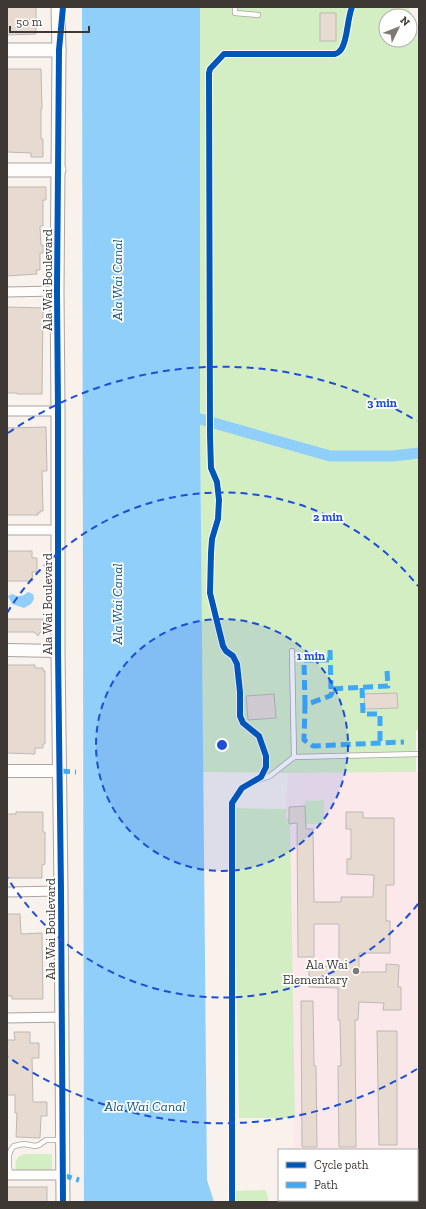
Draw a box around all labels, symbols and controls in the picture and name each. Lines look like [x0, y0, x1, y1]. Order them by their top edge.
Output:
scale bar [10, 8, 89, 34]
north arrow [378, 8, 418, 48]
text: N [397, 14, 413, 29]
text: 50 m [16, 15, 43, 29]
street label: Ala Wai Boulevard [40, 229, 55, 331]
water label: Ala Wai Canal [109, 239, 126, 322]
text: 3 min [367, 396, 397, 410]
text: 2 min [313, 510, 343, 524]
street label: Ala Wai Boulevard [40, 553, 55, 655]
water label: Ala Wai Canal [109, 563, 126, 646]
text: 1 min [297, 649, 325, 663]
centre of rings [215, 738, 229, 752]
street label: Ala Wai Boulevard [43, 878, 58, 980]
place label: Ala Wai Elementary [283, 957, 348, 987]
marker: Ala Wai Elementary [351, 966, 361, 976]
water label: Ala Wai Canal [103, 1098, 186, 1115]
legend [278, 1149, 418, 1201]
text: Cycle path [314, 1158, 369, 1172]
text: Path [314, 1178, 338, 1192]

